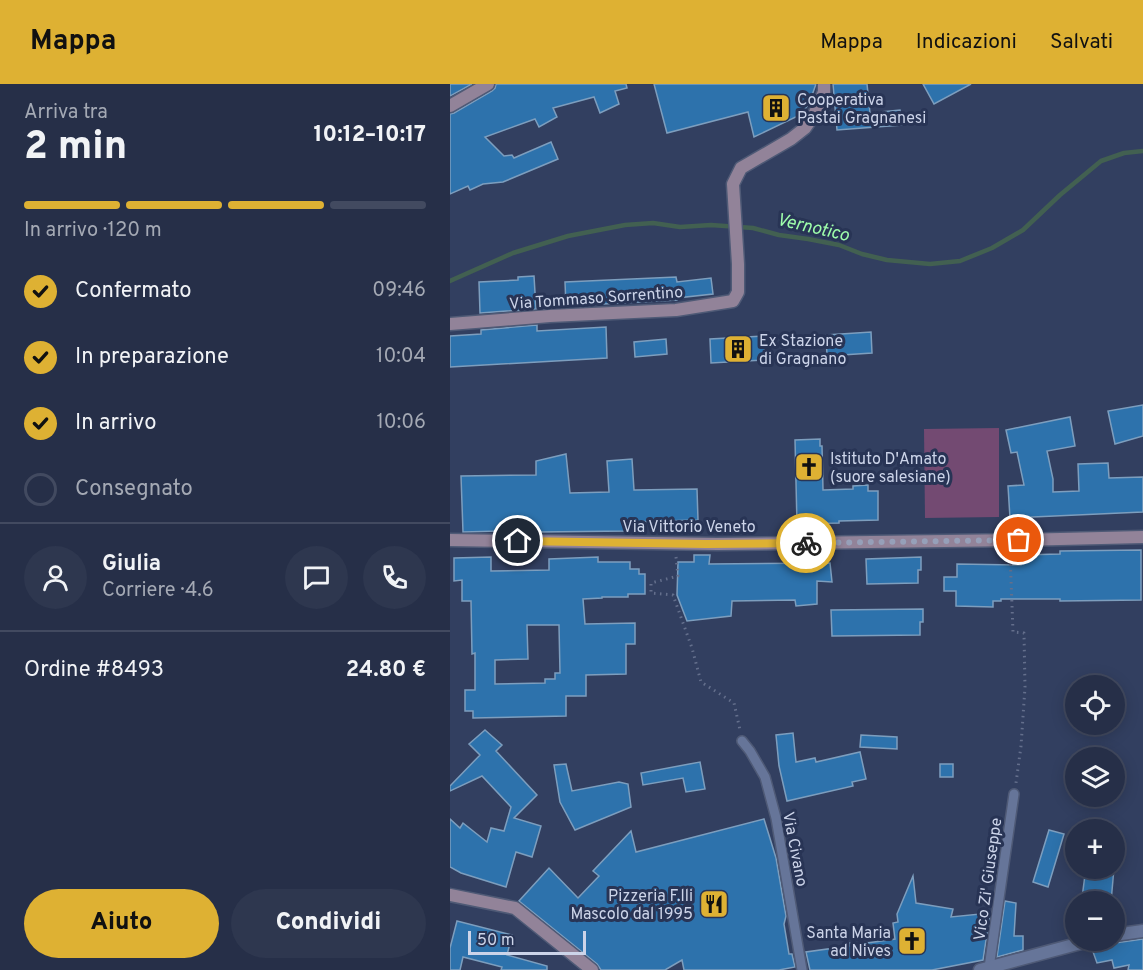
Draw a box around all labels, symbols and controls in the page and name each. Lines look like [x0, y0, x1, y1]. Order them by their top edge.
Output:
text: Mappa [30, 24, 116, 60]
text: Mappa [820, 29, 883, 56]
text: Indicazioni [916, 29, 1017, 56]
text: Salvati [1050, 29, 1113, 56]
place label: Cooperativa Pastai Gragnanesi [797, 91, 926, 129]
building icon: Cooperativa Pastai Gragnanesi [760, 92, 792, 124]
text: Arriva tra [24, 100, 108, 126]
text: 10:12–10:17 [314, 122, 426, 149]
text: 2 min [24, 124, 127, 173]
water label: Vernotico [774, 209, 852, 248]
text: In arrivo · 120 m [24, 218, 162, 244]
icon: check [24, 275, 57, 308]
text: Confermato [75, 278, 192, 305]
text: 09:46 [372, 278, 426, 304]
street label: Via Tommaso Sorrentino [509, 283, 684, 315]
place label: Ex Stazione di Gragnano [759, 332, 846, 370]
building icon: Ex Stazione di Gragnano [722, 333, 754, 365]
icon: check [24, 341, 57, 374]
text: In preparazione [75, 344, 229, 371]
text: 10:04 [376, 344, 426, 370]
icon: check [24, 407, 57, 440]
text: In arrivo [75, 410, 157, 437]
text: 10:06 [376, 410, 426, 436]
place label: Istituto D'Amato (suore salesiane) [830, 450, 951, 488]
church icon: Istituto D'Amato (suore salesiane) [793, 451, 825, 483]
text: Consegnato [75, 476, 193, 503]
courier [776, 513, 836, 573]
pin [993, 514, 1044, 565]
pin [492, 515, 543, 566]
street label: Via Vittorio Veneto [622, 518, 756, 538]
icon: bag [1002, 523, 1035, 556]
icon: home [501, 524, 534, 557]
icon: bike [790, 527, 823, 560]
button: person [24, 546, 87, 609]
button: chat [285, 546, 348, 609]
button: phone [363, 546, 426, 609]
text: Giulia [102, 551, 161, 578]
text: Corriere · 4.6 [102, 578, 214, 604]
text: Ordine #8493 [24, 657, 164, 684]
text: 24.80 € [346, 657, 426, 684]
map controls [1065, 675, 1125, 951]
button: locate [1065, 675, 1125, 735]
button: layers [1065, 747, 1125, 807]
street label: Via Civano [777, 810, 811, 889]
street label: Vico Zi' Giuseppe [970, 816, 1008, 942]
button: + [1065, 819, 1125, 879]
place label: Pizzeria F.lli Mascolo dal 1995 [571, 887, 693, 925]
restaurant icon: Pizzeria F.lli Mascolo dal 1995 [698, 888, 730, 920]
button: Aiuto [24, 889, 219, 958]
button: Condividi [231, 889, 426, 958]
button: − [1065, 891, 1125, 951]
place label: Santa Maria ad Nives [806, 924, 891, 962]
church icon: Santa Maria ad Nives [896, 925, 928, 957]
scale bar [468, 928, 586, 956]
text: 50 m [477, 931, 515, 951]

